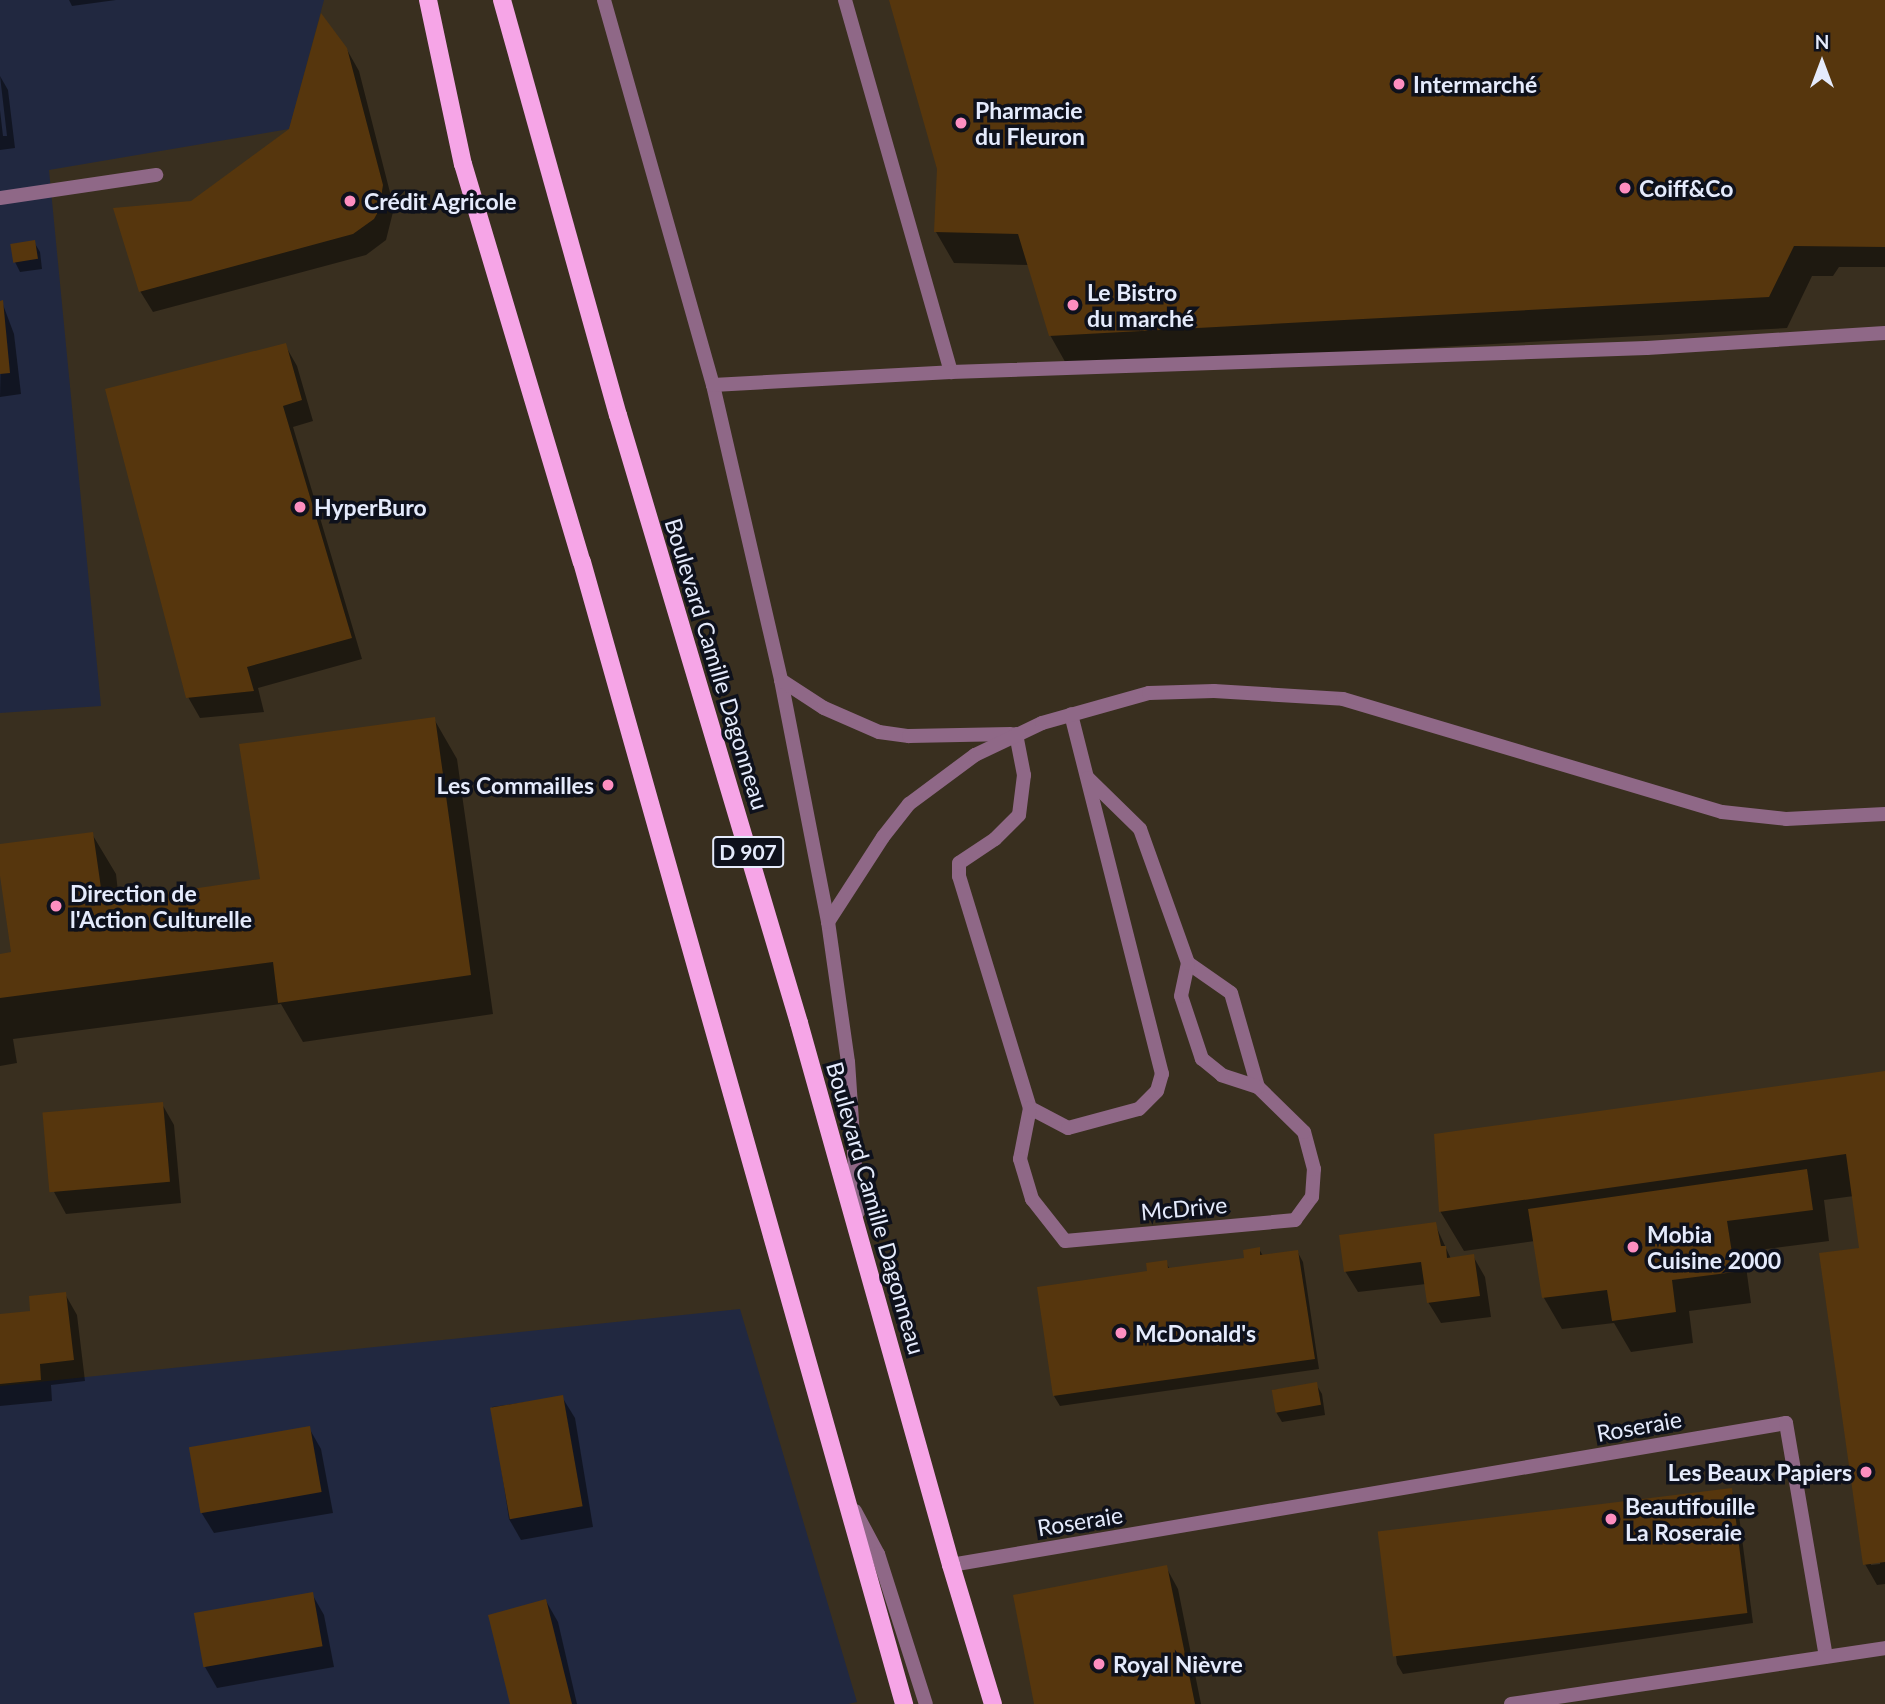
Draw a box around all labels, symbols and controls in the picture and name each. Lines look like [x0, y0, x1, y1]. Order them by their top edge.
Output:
north arrow [1787, 28, 1857, 98]
text: N [1815, 30, 1829, 53]
place label: Intermarché [1413, 70, 1537, 98]
marker: Intermarché [1391, 76, 1407, 92]
place label: Pharmacie du Fleuron [975, 96, 1085, 150]
marker: Pharmacie du Fleuron [953, 115, 969, 131]
place label: Coiff&Co [1639, 174, 1734, 202]
marker: Coiff&Co [1617, 180, 1633, 196]
place label: Crédit Agricole [364, 187, 517, 215]
marker: Crédit Agricole [342, 193, 358, 209]
place label: Le Bistro du marché [1087, 278, 1194, 332]
marker: Le Bistro du marché [1065, 297, 1081, 313]
place label: HyperBuro [314, 493, 427, 521]
marker: HyperBuro [292, 499, 308, 515]
street label: Boulevard Camille Dagonneau [659, 515, 775, 813]
place label: Les Commailles [437, 771, 594, 799]
marker: Les Commailles [600, 777, 616, 793]
road number: D 907 [711, 834, 785, 870]
place label: Direction de l'Action Culturelle [70, 879, 252, 933]
marker: Direction de l'Action Culturelle [48, 898, 64, 914]
street label: Boulevard Camille Dagonneau [821, 1058, 931, 1358]
street label: McDrive [1140, 1190, 1228, 1226]
place label: Mobia Cuisine 2000 [1647, 1220, 1781, 1274]
marker: Mobia Cuisine 2000 [1625, 1239, 1641, 1255]
place label: McDonald's [1135, 1319, 1256, 1347]
marker: McDonald's [1113, 1325, 1129, 1341]
street label: Roseraie [1594, 1405, 1684, 1447]
place label: Les Beaux Papiers [1668, 1458, 1852, 1486]
marker: Les Beaux Papiers [1858, 1464, 1874, 1480]
place label: Beautifouille La Roseraie [1625, 1492, 1755, 1546]
street label: Roseraie [1035, 1501, 1125, 1541]
marker: Beautifouille La Roseraie [1603, 1511, 1619, 1527]
place label: Royal Nièvre [1113, 1650, 1243, 1678]
marker: Royal Nièvre [1091, 1656, 1107, 1672]

